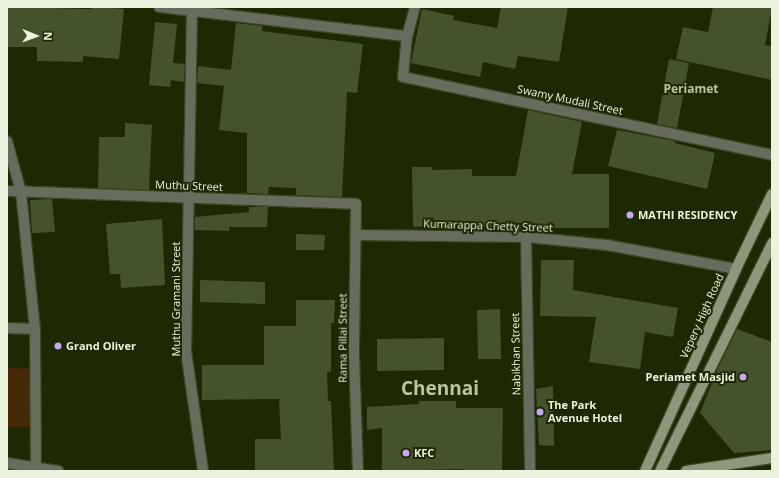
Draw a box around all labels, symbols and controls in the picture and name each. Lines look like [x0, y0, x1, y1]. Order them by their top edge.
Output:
north arrow [16, 16, 56, 56]
text: N [41, 32, 56, 41]
street label: Swamy Mudali Street [516, 82, 624, 118]
district label: Periamet [663, 82, 719, 96]
street label: Muthu Street [155, 178, 223, 194]
place label: MATHI RESIDENCY [638, 208, 737, 222]
marker: MATHI RESIDENCY [625, 210, 635, 220]
street label: Kumarappa Chetty Street [423, 217, 553, 235]
street label: Muthu Gramani Street [169, 242, 183, 356]
street label: Vepery High Road [677, 272, 727, 360]
street label: Rama Pillai Street [336, 293, 350, 383]
street label: Nabikhan Street [509, 312, 523, 396]
place label: Grand Oliver [66, 339, 136, 353]
marker: Grand Oliver [53, 341, 63, 351]
place label: Periamet Masjid [646, 370, 735, 384]
marker: Periamet Masjid [738, 372, 748, 382]
district label: Chennai [401, 378, 479, 400]
place label: The Park Avenue Hotel [548, 399, 622, 425]
marker: The Park Avenue Hotel [535, 407, 545, 417]
place label: KFC [414, 446, 434, 460]
marker: KFC [401, 448, 411, 458]

